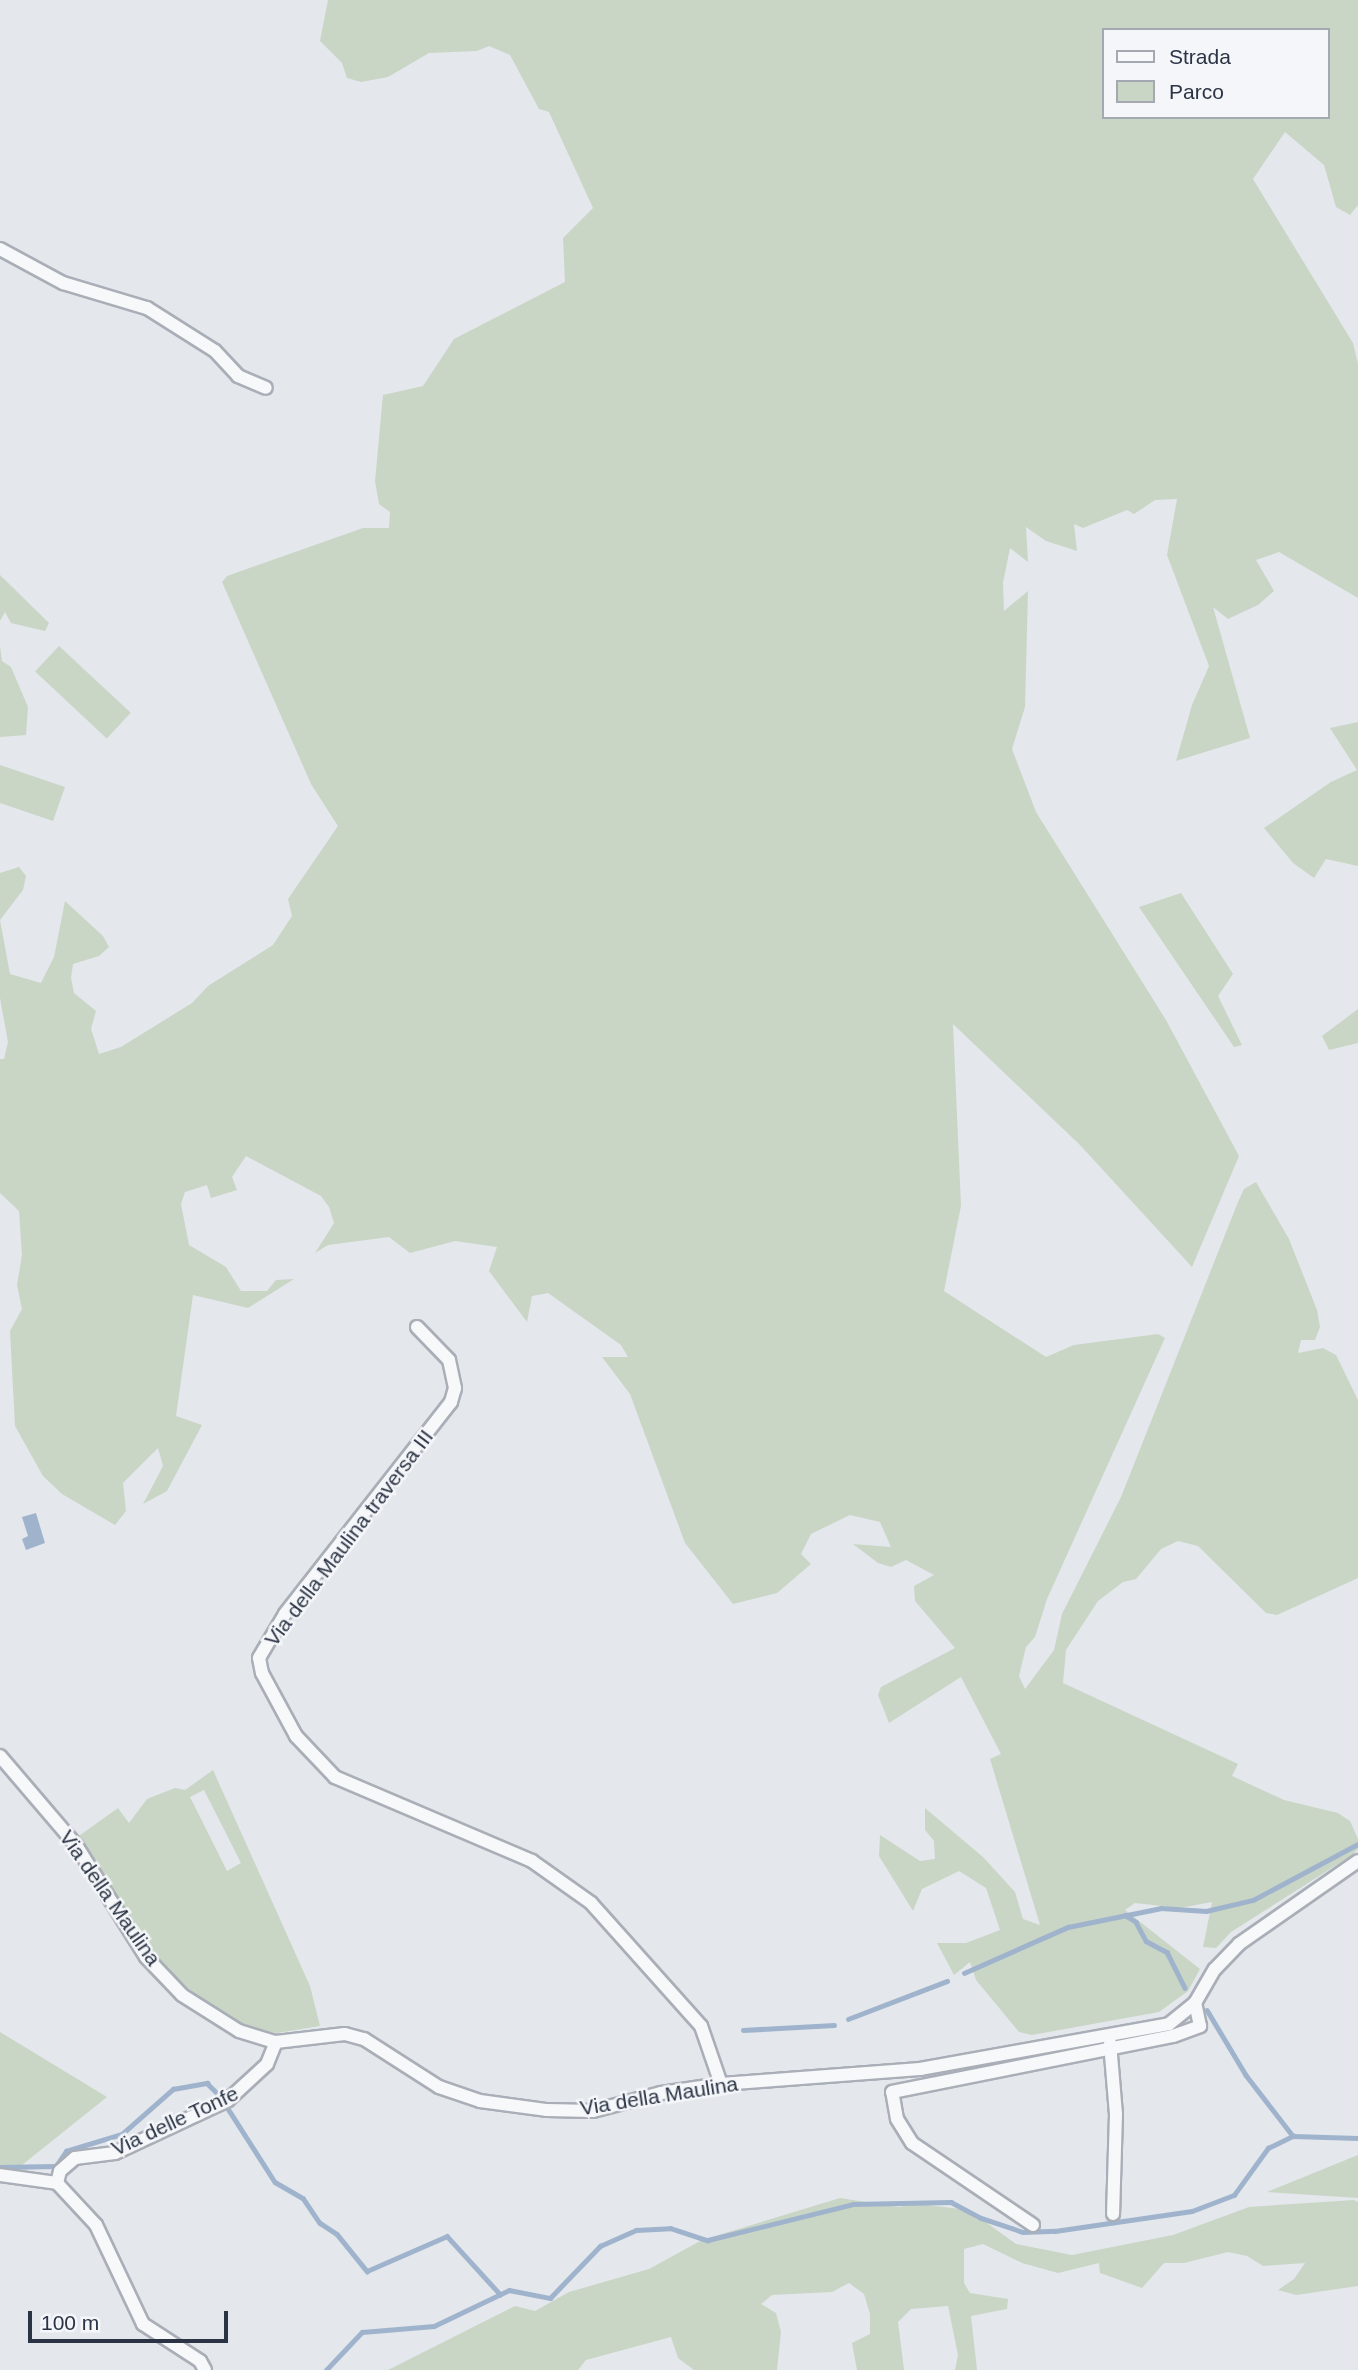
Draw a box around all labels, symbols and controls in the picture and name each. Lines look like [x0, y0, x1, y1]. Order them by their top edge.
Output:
legend [1102, 28, 1330, 119]
text: Strada [1169, 45, 1231, 68]
text: Parco [1169, 80, 1224, 103]
street label: Via della Maulina traversa III [259, 1425, 439, 1651]
street label: Via della Maulina [54, 1825, 166, 1971]
street label: Via della Maulina [578, 2071, 740, 2121]
street label: Via delle Tonfe [107, 2081, 243, 2161]
scale bar [32, 2296, 231, 2340]
text: 100 m [41, 2311, 99, 2334]

